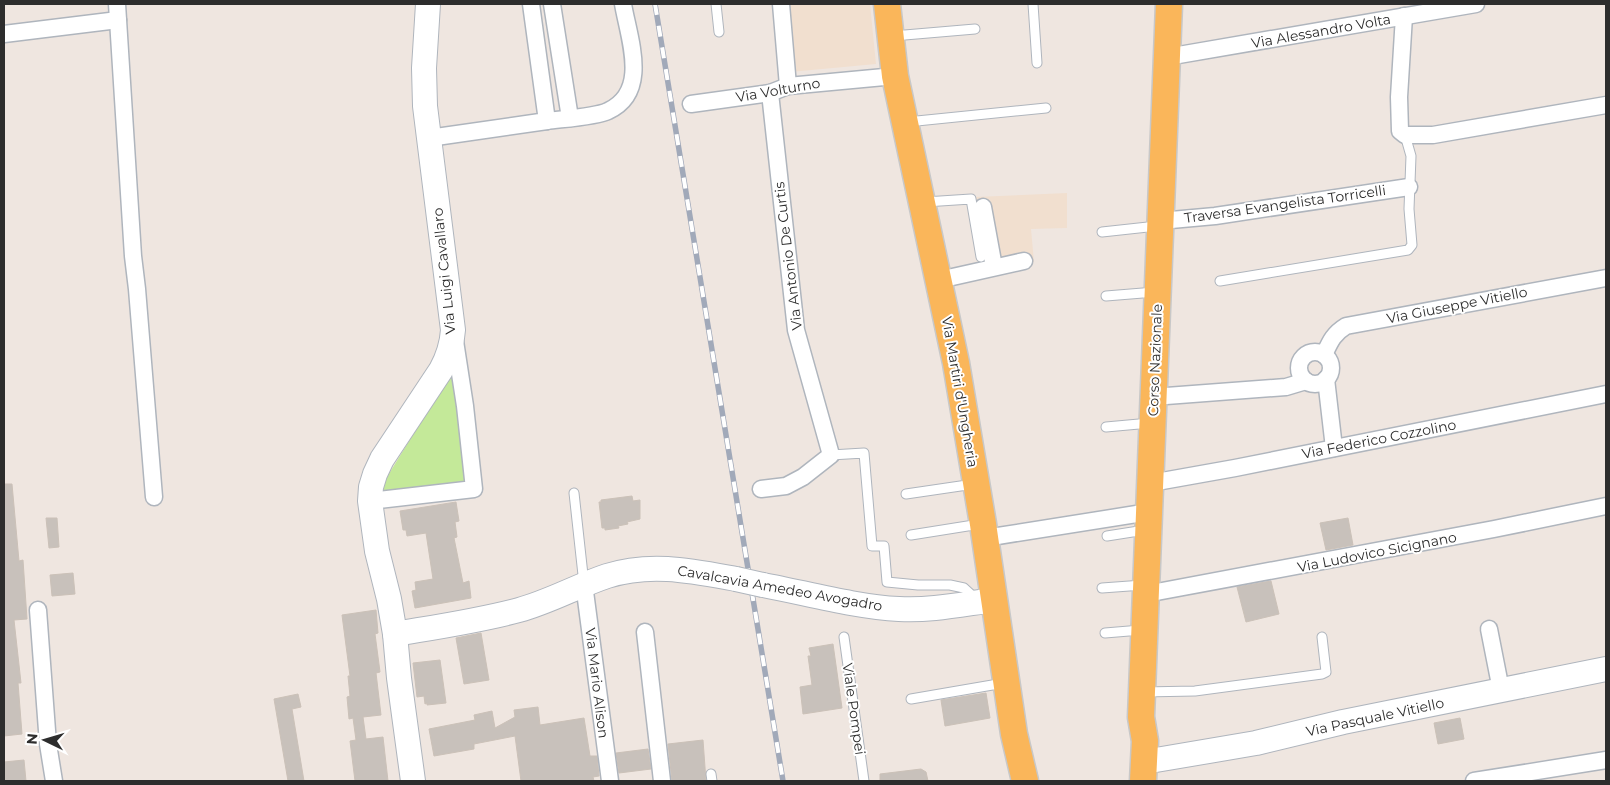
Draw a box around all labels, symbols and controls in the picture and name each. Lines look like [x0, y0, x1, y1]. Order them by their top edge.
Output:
street label: Via Alessandro Volta [1250, 10, 1392, 52]
street label: Via Volturno [734, 74, 822, 106]
street label: Via Antonio De Curtis [770, 181, 806, 331]
street label: Traversa Evangelista Torricelli [1183, 181, 1387, 227]
street label: Via Luigi Cavallaro [428, 207, 460, 335]
street label: Via Giuseppe Vitiello [1385, 282, 1529, 327]
street label: Corso Nazionale [1144, 303, 1166, 417]
street label: Via Martiri d'Ungheria [938, 315, 982, 469]
street label: Via Federico Cozzolino [1300, 415, 1458, 463]
street label: Via Ludovico Sicignano [1296, 528, 1458, 576]
street label: Cavalcavia Amedeo Avogadro [676, 561, 884, 615]
street label: Via Mario Alison [581, 627, 613, 739]
street label: Viale Pompei [839, 662, 869, 756]
street label: Via Pasquale Vitiello [1304, 694, 1446, 740]
north arrow [20, 715, 70, 765]
text: N [23, 732, 42, 745]

